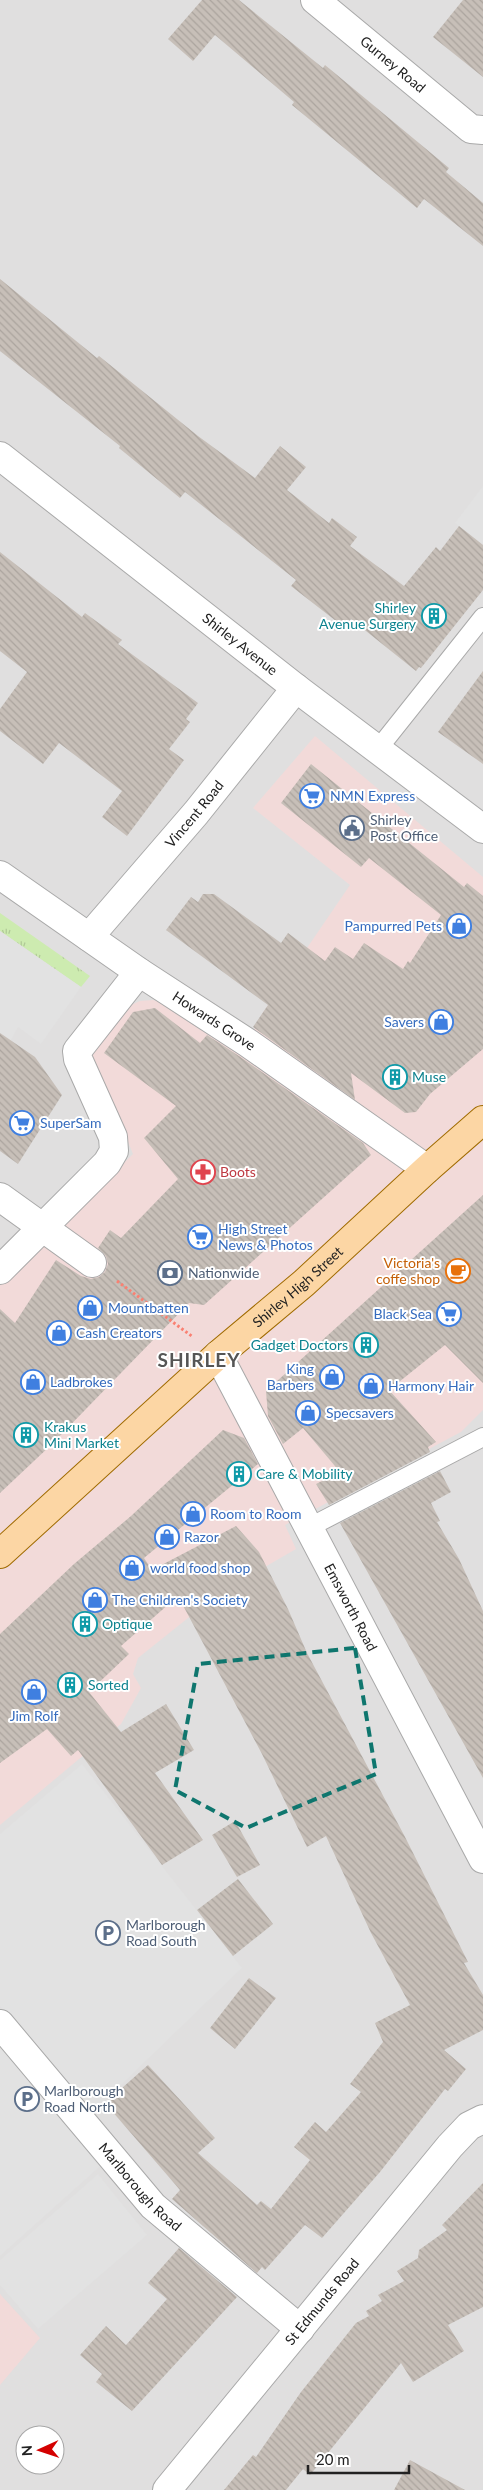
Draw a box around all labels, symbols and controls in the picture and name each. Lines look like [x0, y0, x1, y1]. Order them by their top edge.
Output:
street label: Gurney Road [357, 32, 429, 96]
place label: Shirley Avenue Surgery [319, 599, 417, 632]
building icon: Shirley Avenue Surgery [421, 603, 447, 629]
street label: Shirley Avenue [199, 609, 281, 678]
street label: Vincent Road [161, 777, 227, 851]
supermarket icon: NMN Express [299, 783, 325, 809]
place label: NMN Express [330, 787, 415, 804]
place label: Shirley Post Office [370, 811, 438, 844]
public building icon: Shirley Post Office [339, 815, 365, 841]
shop icon: Pampurred Pets [446, 913, 472, 939]
place label: Pampurred Pets [345, 917, 442, 934]
street label: Howards Grove [170, 987, 259, 1054]
shop icon: Savers [428, 1009, 454, 1035]
place label: Savers [384, 1013, 424, 1030]
building icon: Muse [382, 1064, 408, 1090]
place label: Muse [412, 1068, 446, 1085]
supermarket icon: SuperSam [9, 1110, 35, 1136]
place label: SuperSam [40, 1114, 102, 1131]
pharmacy icon: Boots [190, 1159, 216, 1185]
place label: Boots [220, 1163, 256, 1180]
place label: High Street News & Photos [218, 1220, 313, 1253]
supermarket icon: High Street News & Photos [187, 1224, 213, 1250]
street label: Shirley High Street [249, 1243, 346, 1331]
place label: Victoria's coffe shop [376, 1254, 440, 1287]
cafe icon: Victoria's coffe shop [445, 1258, 471, 1284]
bank icon: Nationwide [157, 1260, 183, 1286]
place label: Nationwide [188, 1264, 259, 1281]
shop icon: Mountbatten [77, 1295, 103, 1321]
place label: Mountbatten [108, 1299, 189, 1316]
supermarket icon: Black Sea [436, 1301, 462, 1327]
place label: Black Sea [374, 1305, 432, 1322]
shop icon: Cash Creators [46, 1320, 72, 1346]
place label: Cash Creators [76, 1324, 162, 1341]
building icon: Gadget Doctors [353, 1332, 379, 1358]
place label: Gadget Doctors [251, 1336, 348, 1353]
district label: SHIRLEY [157, 1348, 241, 1371]
place label: King Barbers [267, 1360, 314, 1393]
shop icon: King Barbers [319, 1364, 345, 1390]
shop icon: Ladbrokes [20, 1369, 46, 1395]
place label: Ladbrokes [50, 1373, 113, 1390]
shop icon: Harmony Hair [358, 1373, 384, 1399]
place label: Harmony Hair [388, 1377, 474, 1394]
shop icon: Specsavers [295, 1400, 321, 1426]
place label: Specsavers [326, 1404, 394, 1421]
place label: Krakus Mini Market [44, 1418, 119, 1451]
building icon: Krakus Mini Market [13, 1422, 39, 1448]
building icon: Care & Mobility [226, 1461, 252, 1487]
place label: Care & Mobility [256, 1465, 353, 1482]
shop icon: Room to Room [180, 1501, 206, 1527]
place label: Room to Room [210, 1505, 302, 1522]
shop icon: Razor [154, 1524, 180, 1550]
place label: Razor [184, 1528, 219, 1545]
shop icon: world food shop [119, 1555, 145, 1581]
place label: world food shop [150, 1559, 250, 1576]
street label: Emsworth Road [321, 1560, 381, 1654]
shop icon: The Children's Society [82, 1587, 108, 1613]
place label: The Children's Society [112, 1591, 249, 1608]
building icon: Optique [72, 1611, 98, 1637]
place label: Optique [102, 1615, 152, 1632]
building icon: Sorted [57, 1672, 83, 1698]
place label: Sorted [88, 1676, 129, 1693]
shop icon: Jim Rolf [21, 1679, 47, 1705]
place label: Jim Rolf [10, 1707, 58, 1724]
place label: Marlborough Road South [126, 1916, 206, 1949]
parking icon: Marlborough Road South [95, 1920, 121, 1946]
place label: Marlborough Road North [44, 2082, 124, 2115]
parking icon: Marlborough Road North [14, 2086, 40, 2112]
street label: Marlborough Road [95, 2139, 185, 2234]
street label: St Edmunds Road [281, 2254, 362, 2348]
north arrow [15, 2425, 65, 2475]
scale bar [308, 2442, 409, 2474]
text: N [18, 2445, 35, 2457]
text: 20 m [316, 2450, 350, 2468]

